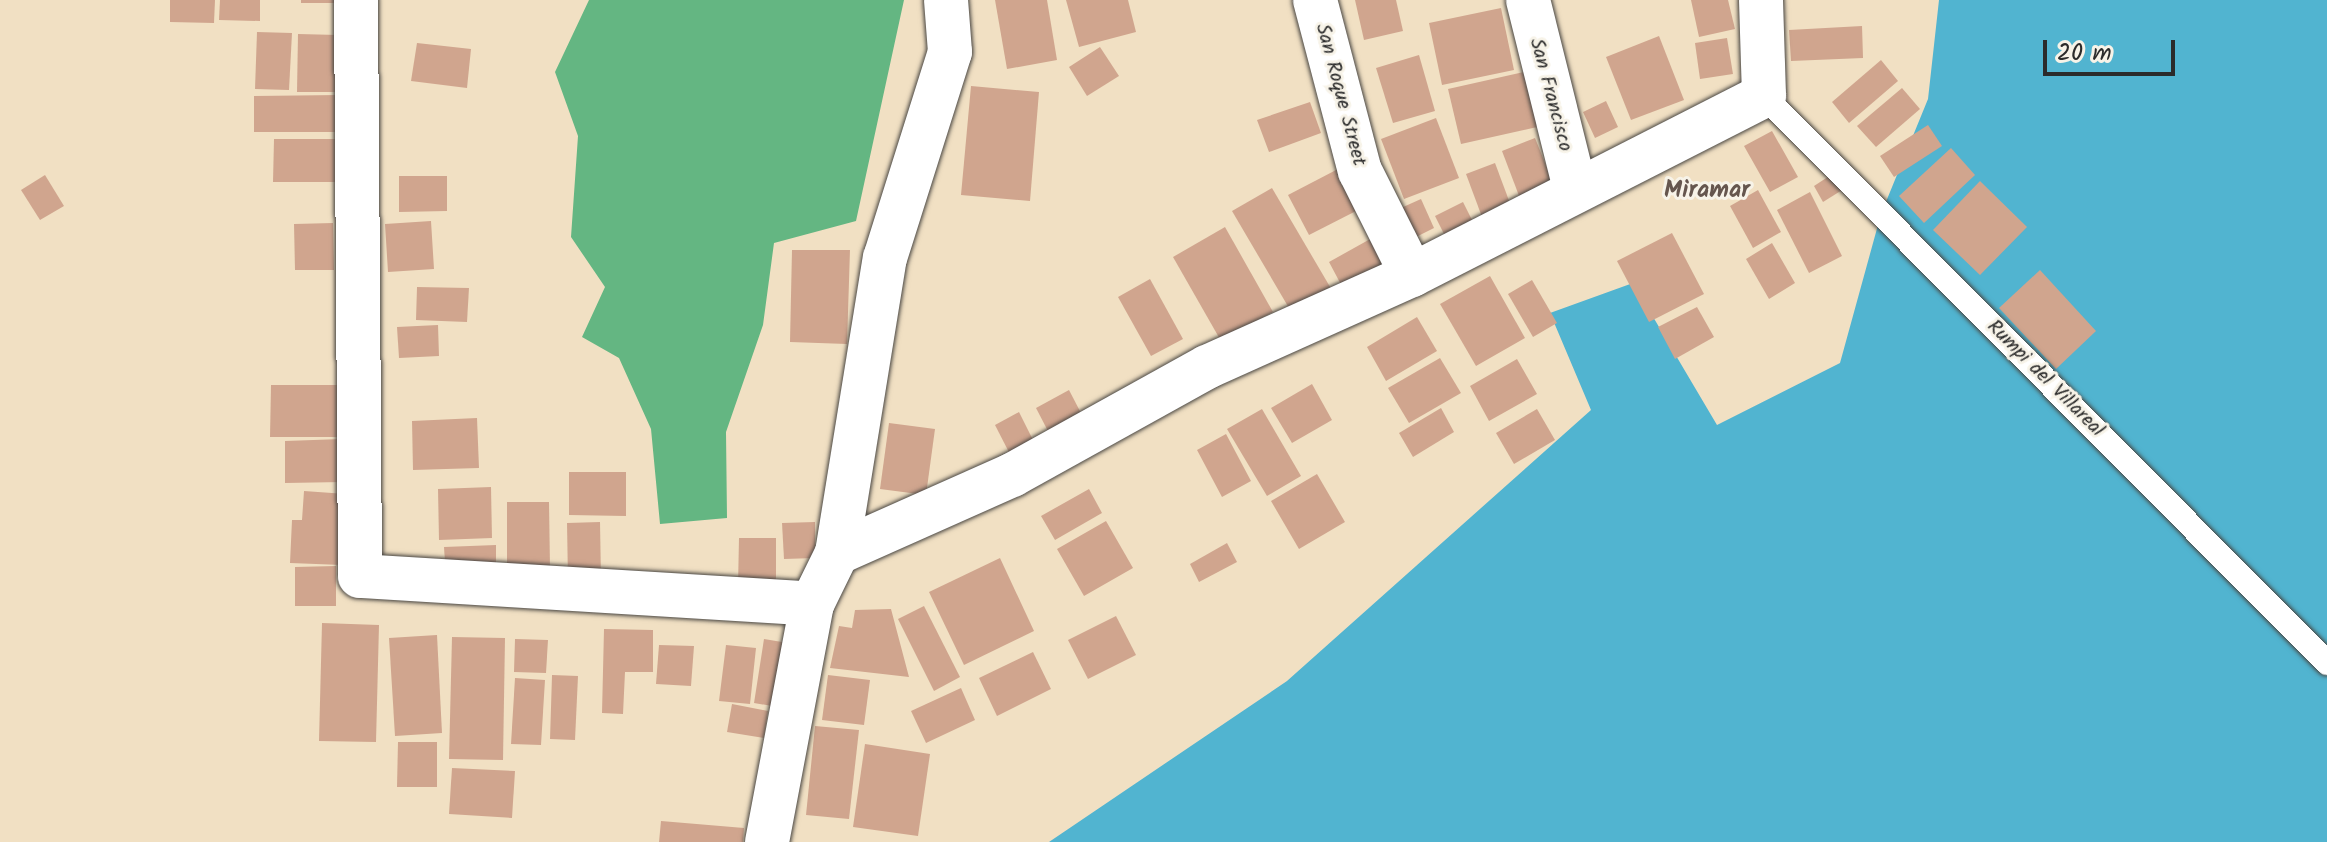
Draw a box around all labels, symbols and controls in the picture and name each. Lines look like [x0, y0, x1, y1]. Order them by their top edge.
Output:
street label: San Roque Street [1309, 21, 1371, 169]
scale bar [2047, 24, 2179, 74]
text: 20 m [2057, 34, 2112, 73]
street label: San Francisco [1523, 36, 1577, 154]
district label: Miramar [1664, 177, 1750, 205]
street label: Rumpi del Villareal [1981, 315, 2109, 443]

